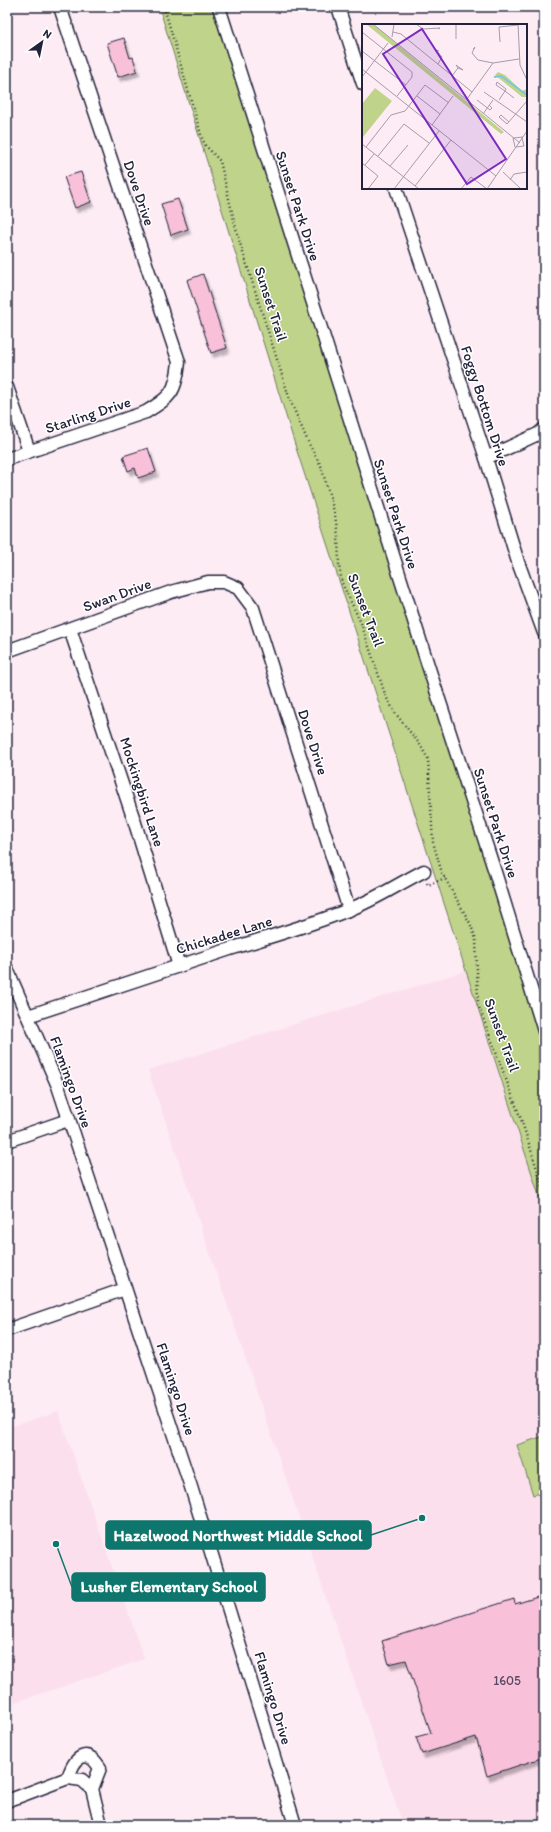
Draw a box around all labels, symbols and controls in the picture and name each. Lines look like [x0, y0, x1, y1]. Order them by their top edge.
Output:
north arrow [22, 22, 62, 62]
inset map [362, 24, 527, 189]
text: N [41, 27, 54, 42]
street label: Sunset Park Drive [272, 149, 324, 263]
street label: Dove Drive [119, 158, 159, 228]
street label: Sunset Trail [251, 265, 292, 344]
street label: Foggy Bottom Drive [457, 344, 513, 468]
street label: Starling Drive [43, 393, 133, 437]
street label: Sunset Park Drive [370, 457, 422, 571]
street label: Sunset Trail [344, 571, 388, 650]
street label: Swan Drive [80, 574, 154, 616]
street label: Dove Drive [294, 707, 332, 777]
street label: Mockingbird Lane [116, 735, 168, 849]
street label: Sunset Park Drive [470, 766, 522, 880]
street label: Chickadee Lane [174, 912, 274, 958]
street label: Sunset Trail [480, 996, 524, 1075]
street label: Flamingo Drive [46, 1034, 96, 1130]
street label: Flamingo Drive [153, 1340, 199, 1438]
callout: Hazelwood Northwest Middle School [106, 1521, 371, 1549]
text: Hazelwood Northwest Middle School [114, 1526, 363, 1545]
callout: Lusher Elementary School [72, 1573, 265, 1601]
text: Lusher Elementary School [81, 1577, 258, 1597]
street label: Flamingo Drive [250, 1649, 296, 1747]
house number: 1605 [493, 1673, 521, 1688]

